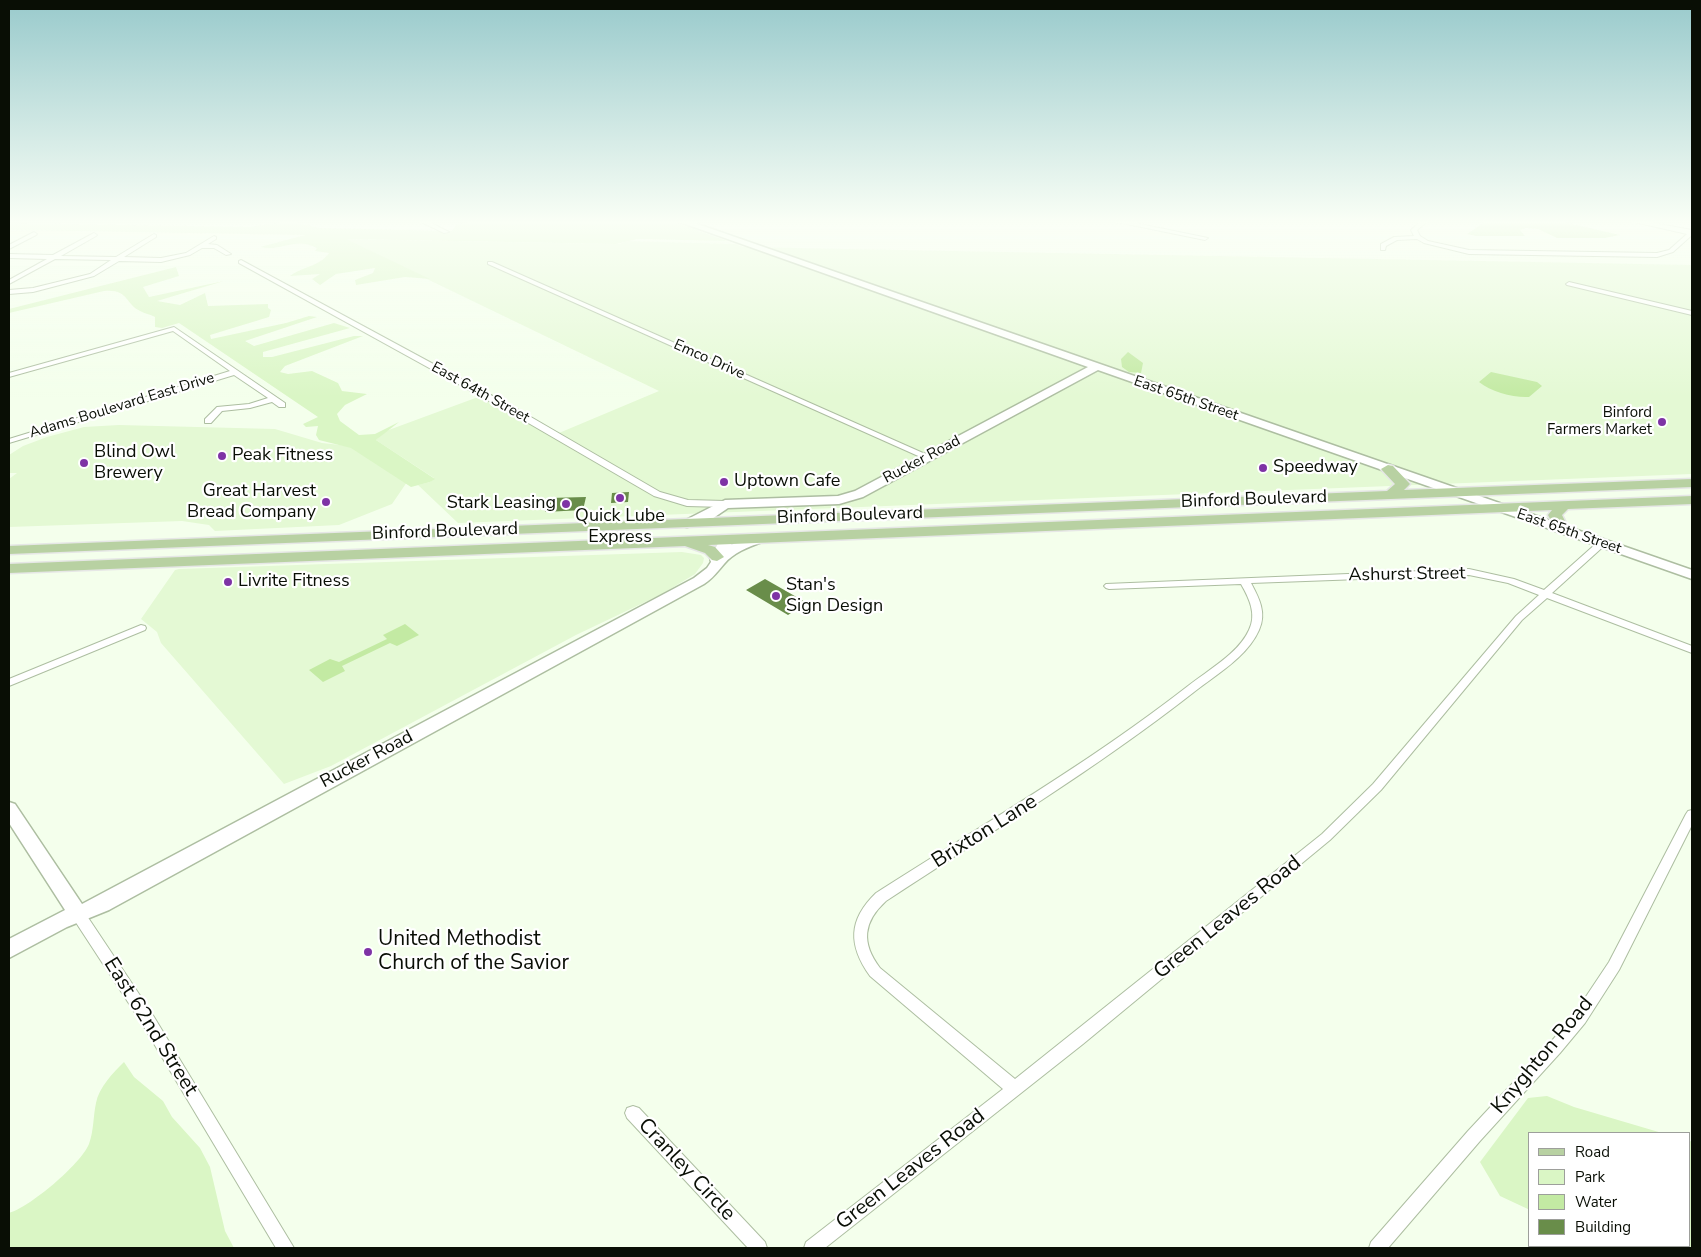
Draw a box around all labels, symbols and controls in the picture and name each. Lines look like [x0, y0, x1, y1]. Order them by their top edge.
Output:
street label: Emco Drive [671, 336, 747, 384]
street label: East 64th Street [428, 359, 532, 427]
street label: Adams Boulevard East Drive [27, 369, 217, 443]
street label: East 65th Street [1131, 373, 1241, 425]
place label: Binford Farmers Market [1547, 404, 1652, 439]
marker: Binford Farmers Market [1656, 416, 1668, 428]
street label: Rucker Road [880, 432, 964, 488]
place label: Blind Owl Brewery [94, 442, 175, 484]
place label: Peak Fitness [232, 445, 333, 467]
marker: Peak Fitness [216, 450, 228, 462]
marker: Blind Owl Brewery [78, 457, 90, 469]
place label: Speedway [1273, 457, 1358, 479]
marker: Speedway [1257, 462, 1269, 474]
place label: Uptown Cafe [734, 471, 840, 493]
marker: Uptown Cafe [718, 476, 730, 488]
place label: Great Harvest Bread Company [187, 481, 316, 524]
street label: Binford Boulevard [1181, 487, 1327, 513]
marker: Quick Lube Express [614, 492, 626, 504]
place label: Stark Leasing [447, 493, 556, 515]
marker: Great Harvest Bread Company [320, 496, 332, 508]
marker: Stark Leasing [560, 498, 572, 510]
street label: Binford Boulevard [777, 503, 923, 529]
place label: Quick Lube Express [575, 506, 665, 548]
street label: East 65th Street [1514, 506, 1624, 558]
street label: Binford Boulevard [372, 519, 518, 545]
street label: Ashurst Street [1348, 563, 1466, 587]
place label: Livrite Fitness [238, 571, 350, 593]
place label: Stan's Sign Design [786, 575, 883, 618]
marker: Livrite Fitness [222, 576, 234, 588]
marker: Stan's Sign Design [770, 590, 782, 602]
street label: Rucker Road [317, 727, 417, 793]
street label: Brixton Lane [928, 790, 1042, 874]
street label: Green Leaves Road [1149, 851, 1307, 985]
place label: United Methodist Church of the Savior [378, 927, 569, 977]
marker: United Methodist Church of the Savior [362, 946, 374, 958]
street label: East 62nd Street [97, 953, 203, 1101]
street label: Knyghton Road [1487, 992, 1599, 1120]
street label: Green Leaves Road [832, 1104, 990, 1236]
street label: Cranley Circle [632, 1113, 740, 1227]
legend [1528, 1132, 1691, 1247]
text: Road [1575, 1142, 1610, 1162]
text: Park [1575, 1167, 1605, 1187]
text: Water [1575, 1192, 1617, 1212]
text: Building [1575, 1217, 1631, 1237]

